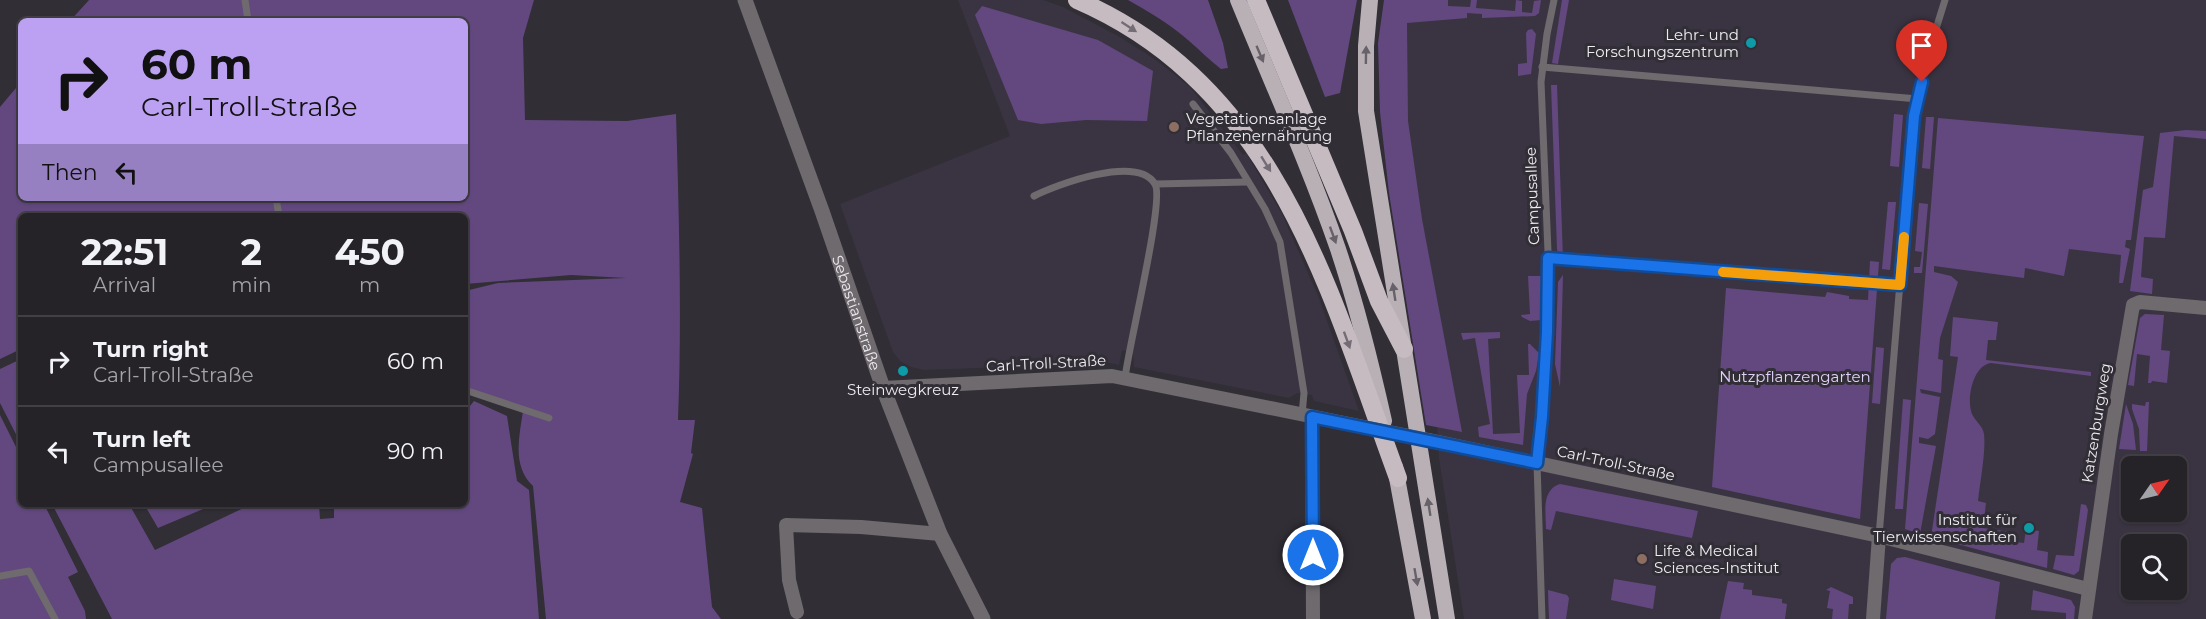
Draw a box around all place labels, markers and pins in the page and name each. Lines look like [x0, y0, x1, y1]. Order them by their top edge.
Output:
pin [1896, 20, 1947, 82]
place label: Lehr- und Forschungszentrum [1586, 25, 1739, 61]
marker: Lehr- und Forschungszentrum [1744, 36, 1758, 50]
place label: Vegetationsanlage Pflanzenernährung [1186, 109, 1332, 145]
marker: Vegetationsanlage Pflanzenernährung [1167, 120, 1181, 134]
marker: Steinwegkreuz [896, 364, 910, 378]
place label: Steinwegkreuz [847, 380, 959, 399]
place label: Institut für Tierwissenschaften [1873, 510, 2017, 546]
marker: Institut für Tierwissenschaften [2022, 521, 2036, 535]
place label: Life & Medical Sciences-Institut [1654, 541, 1779, 577]
marker: Life & Medical Sciences-Institut [1635, 552, 1649, 566]

